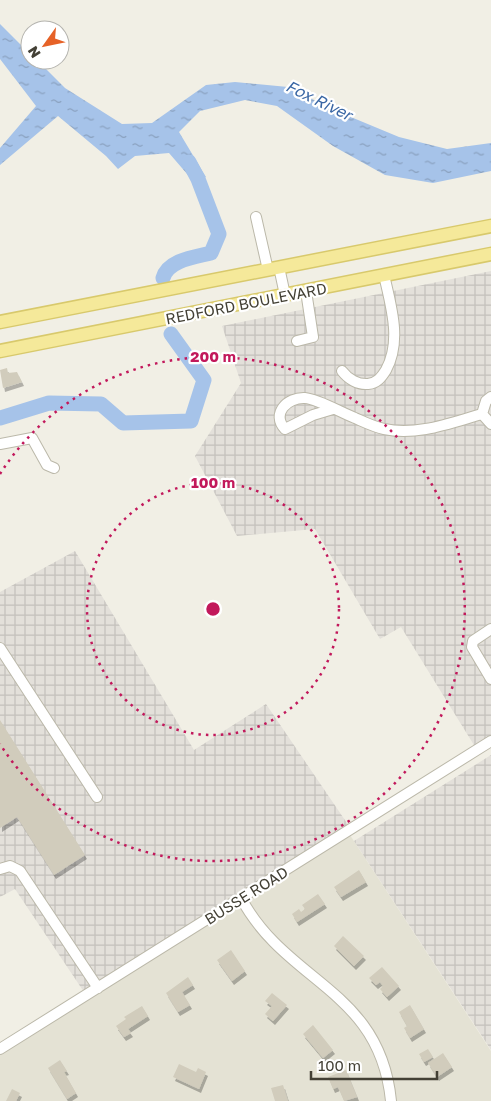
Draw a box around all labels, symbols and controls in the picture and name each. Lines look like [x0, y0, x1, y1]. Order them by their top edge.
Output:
north arrow [20, 20, 70, 70]
text: N [24, 43, 44, 61]
water label: Fox River [283, 75, 358, 126]
street label: REDFORD BOULEVARD [164, 279, 328, 327]
text: 200 m [190, 347, 236, 365]
text: 100 m [191, 473, 235, 491]
centre of rings [204, 600, 222, 618]
street label: BUSSE ROAD [201, 862, 291, 928]
scale bar [311, 1048, 437, 1080]
text: 100 m [318, 1056, 361, 1074]

